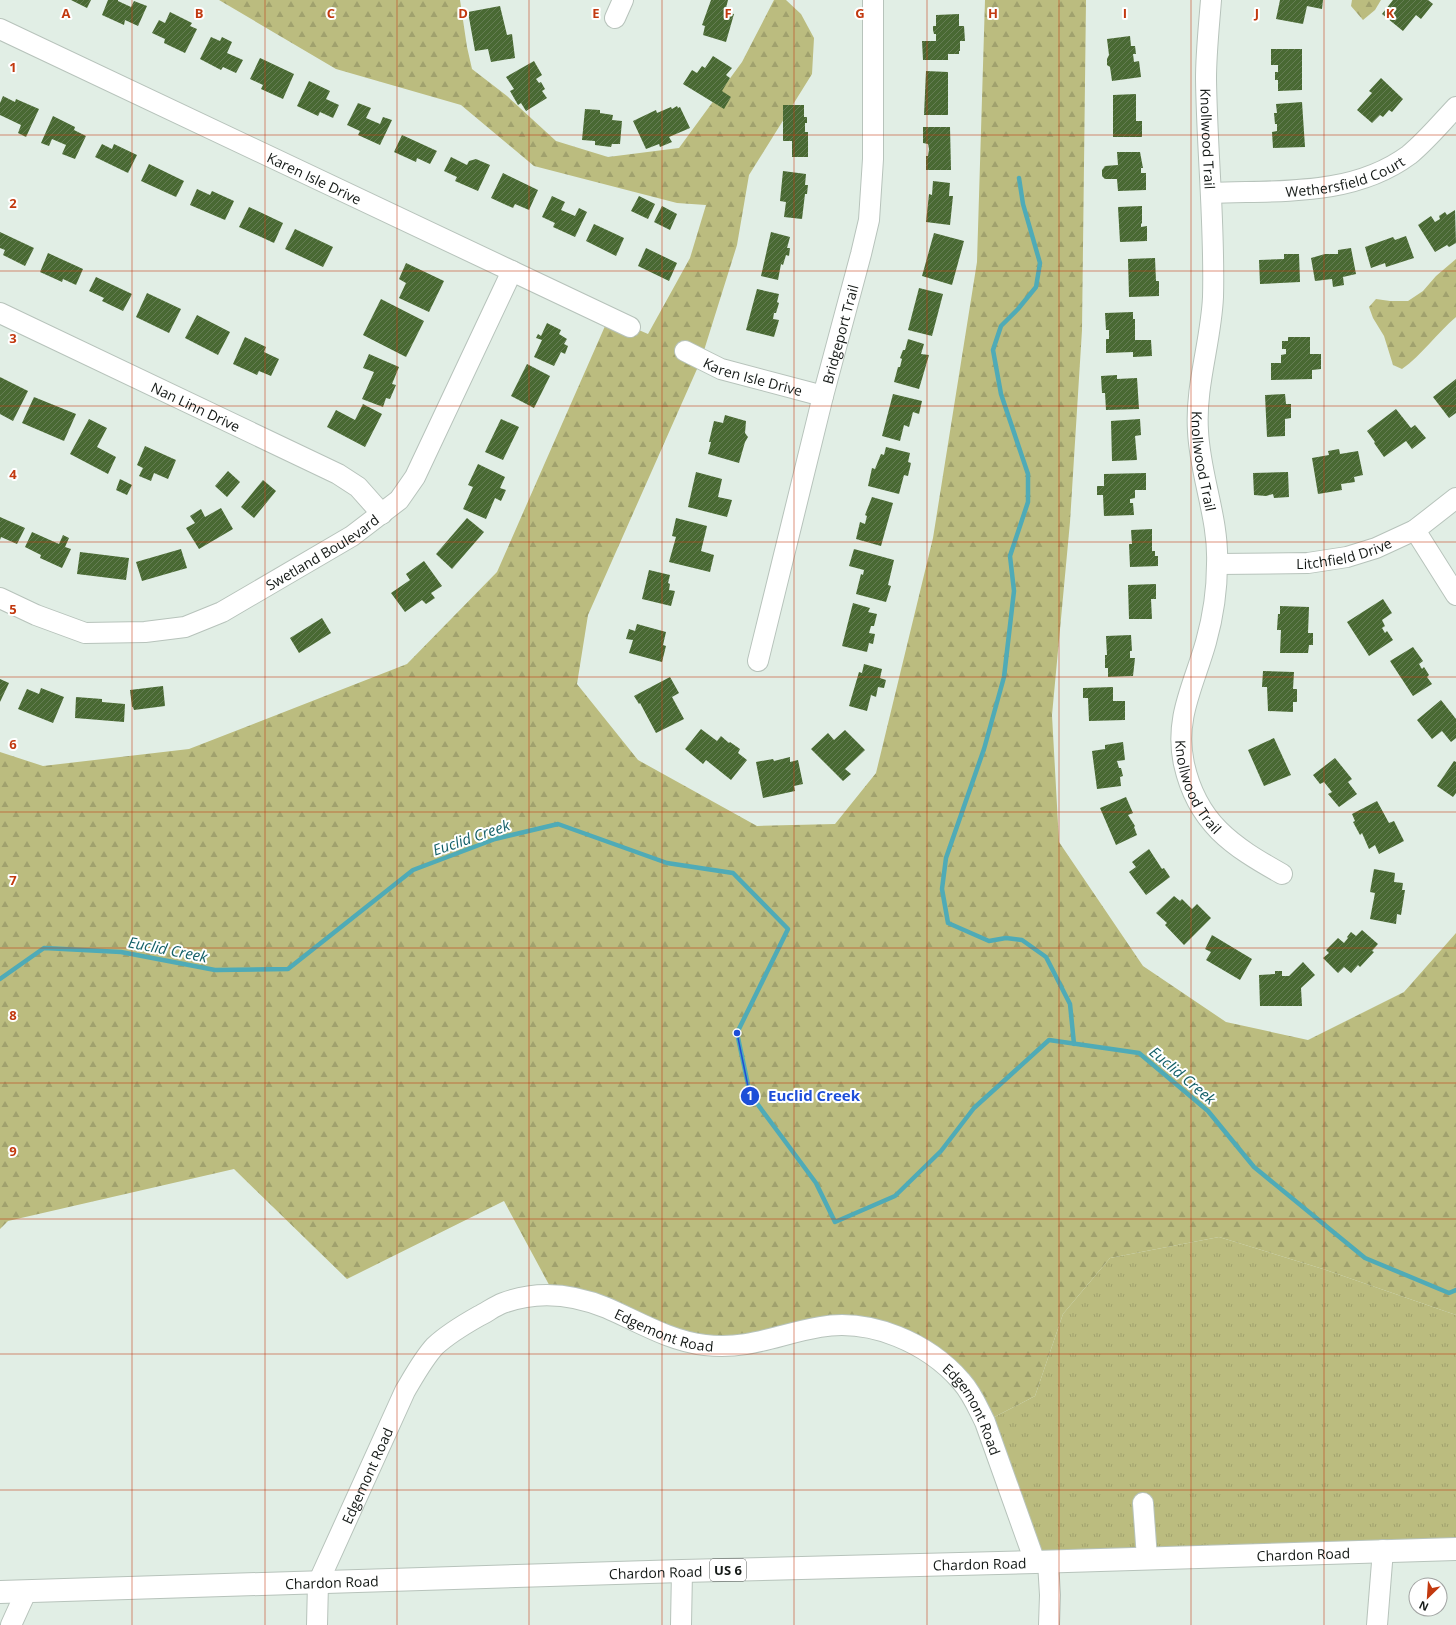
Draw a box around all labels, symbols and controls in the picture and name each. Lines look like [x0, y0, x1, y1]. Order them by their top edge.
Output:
text: A [62, 4, 71, 22]
text: B [195, 4, 204, 22]
text: C [327, 4, 335, 22]
text: D [458, 4, 468, 22]
text: E [592, 4, 600, 22]
text: F [724, 4, 732, 22]
text: G [855, 4, 865, 22]
text: H [988, 4, 998, 22]
text: I [1123, 4, 1127, 22]
text: J [1254, 4, 1259, 22]
text: K [1386, 4, 1395, 22]
text: 1 [9, 58, 17, 76]
street label: Knollwood Trail [1197, 88, 1220, 190]
street label: Karen Isle Drive [264, 147, 365, 208]
street label: Wethersfield Court [1285, 151, 1408, 200]
text: 2 [9, 194, 17, 212]
street label: Bridgeport Trail [817, 282, 862, 386]
text: 3 [9, 329, 17, 347]
street label: Karen Isle Drive [700, 352, 805, 400]
street label: Nan Linn Drive [148, 377, 244, 436]
street label: Knollwood Trail [1188, 411, 1221, 513]
text: 4 [9, 465, 17, 483]
street label: Swetland Boulevard [262, 509, 383, 594]
street label: Litchfield Drive [1296, 533, 1395, 573]
text: 5 [9, 600, 17, 618]
text: 6 [9, 735, 17, 753]
street label: Knollwood Trail [1172, 739, 1226, 838]
water label: Euclid Creek [430, 814, 513, 860]
text: 7 [9, 871, 17, 889]
water label: Euclid Creek [127, 932, 210, 967]
text: 8 [9, 1006, 17, 1024]
water label: Euclid Creek [1146, 1042, 1221, 1109]
callout: Euclid Creek [740, 1082, 868, 1109]
text: Euclid Creek [768, 1085, 861, 1105]
text: 1 [747, 1087, 753, 1104]
text: 9 [9, 1142, 17, 1160]
street label: Edgemont Road [612, 1303, 714, 1355]
street label: Edgemont Road [939, 1359, 1006, 1458]
street label: Edgemont Road [337, 1424, 397, 1527]
street label: Chardon Road [1256, 1543, 1351, 1565]
street label: Chardon Road [933, 1553, 1027, 1574]
road number: US 6 [710, 1559, 746, 1581]
street label: Chardon Road [609, 1561, 703, 1583]
street label: Chardon Road [285, 1571, 379, 1593]
north arrow [1408, 1577, 1448, 1617]
text: N [1416, 1598, 1431, 1615]

